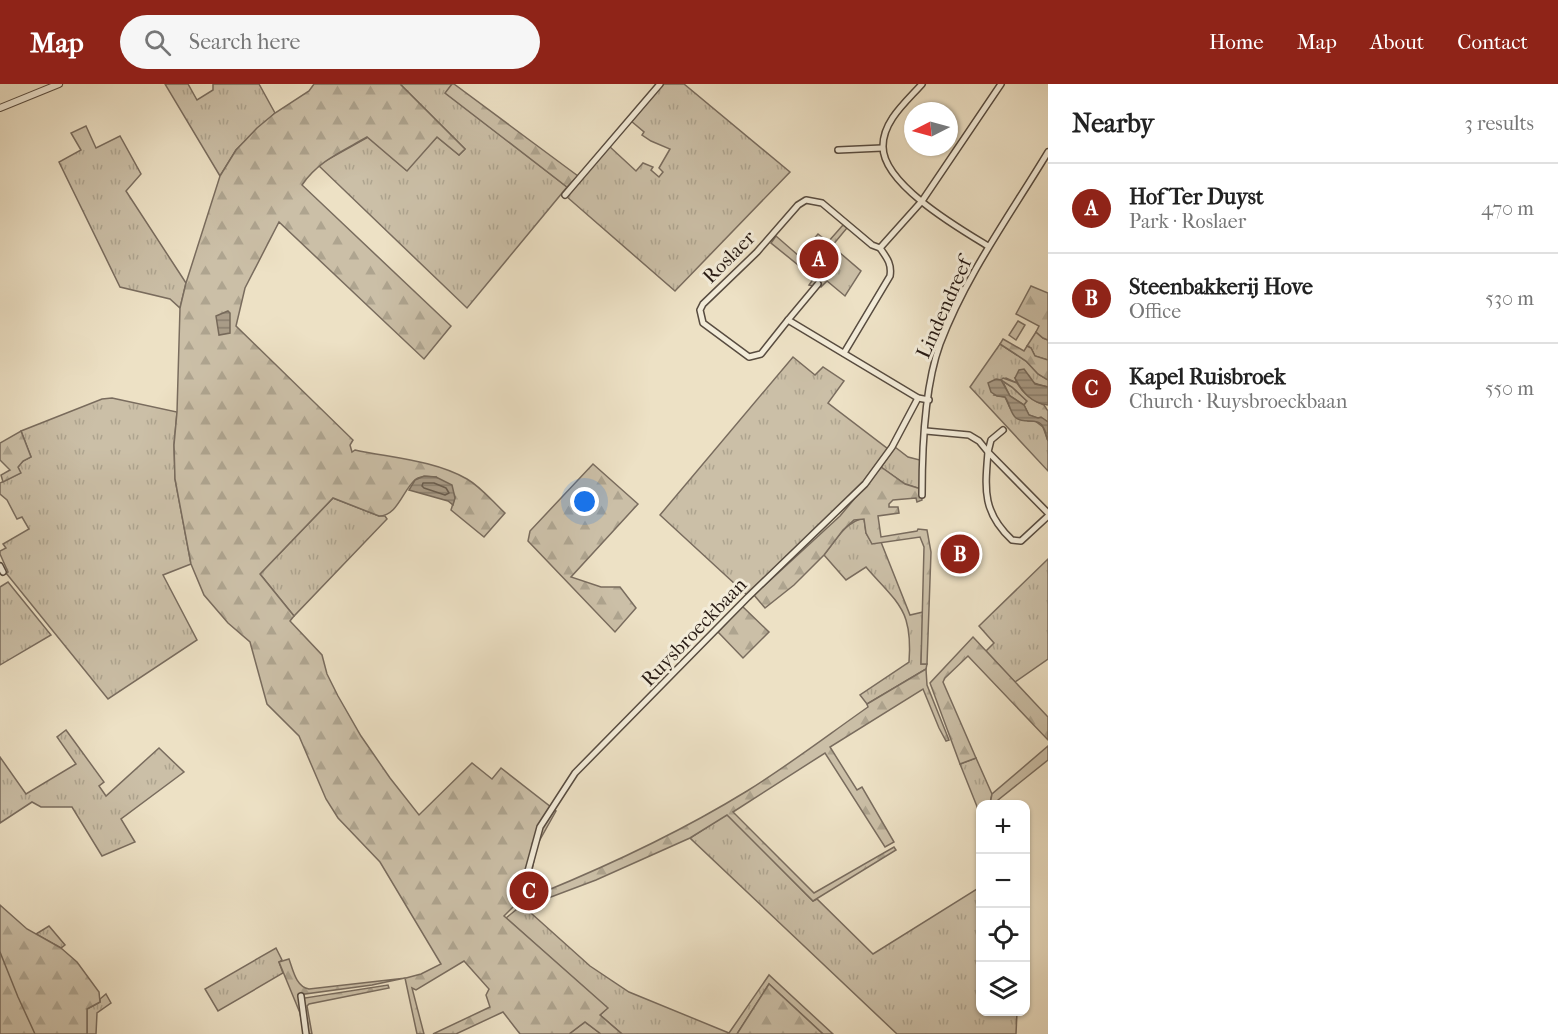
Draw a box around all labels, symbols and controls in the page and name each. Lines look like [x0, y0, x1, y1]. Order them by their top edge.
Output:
search box [120, 15, 540, 69]
text: Map [30, 26, 84, 59]
icon: search [141, 26, 174, 59]
text: Search here [189, 29, 300, 55]
text: Home [1209, 30, 1264, 54]
text: Map [1297, 30, 1337, 54]
text: About [1370, 30, 1424, 54]
text: Contact [1457, 30, 1528, 54]
north arrow [904, 102, 958, 156]
text: Nearby [1072, 108, 1154, 139]
text: 3 results [1465, 112, 1534, 135]
text: Hof Ter Duyst [1129, 184, 1264, 210]
text: A [1085, 197, 1098, 220]
text: 470 m [1481, 197, 1534, 220]
text: Park · Roslaer [1129, 210, 1246, 233]
street label: Roslaer [698, 226, 760, 288]
pin: A [800, 236, 838, 282]
street label: Lindendreef [912, 250, 978, 362]
text: Steenbakkerij Hove [1129, 274, 1313, 300]
text: B [1085, 287, 1098, 310]
text: 530 m [1485, 287, 1534, 310]
text: Office [1129, 300, 1181, 323]
text: Kapel Ruisbroek [1129, 364, 1286, 390]
text: C [1085, 377, 1098, 400]
text: 550 m [1485, 377, 1534, 400]
text: Church · Ruysbroeckbaan [1129, 390, 1347, 413]
your location [570, 487, 599, 516]
pin: B [940, 532, 980, 576]
street label: Ruysbroeckbaan [637, 573, 752, 691]
map controls [976, 800, 1030, 1016]
button: + [976, 800, 1030, 854]
button: − [976, 854, 1030, 908]
pin: C [510, 868, 548, 914]
button: locate [976, 908, 1030, 962]
button: layers [976, 962, 1030, 1016]

